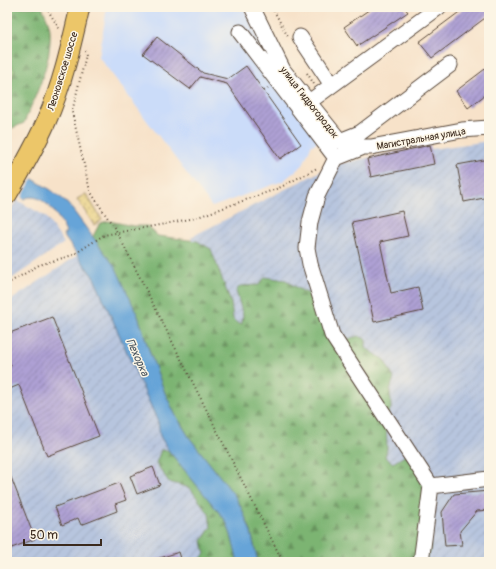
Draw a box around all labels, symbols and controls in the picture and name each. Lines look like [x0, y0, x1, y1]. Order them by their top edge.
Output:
street label: Леоновское шоссе [45, 30, 81, 113]
street label: улица Гидрогородок [277, 64, 341, 141]
street label: Магистральная улица [376, 125, 467, 153]
water label: Пехорка [124, 337, 152, 379]
scale bar [24, 521, 101, 547]
text: 50 m [30, 528, 58, 543]

